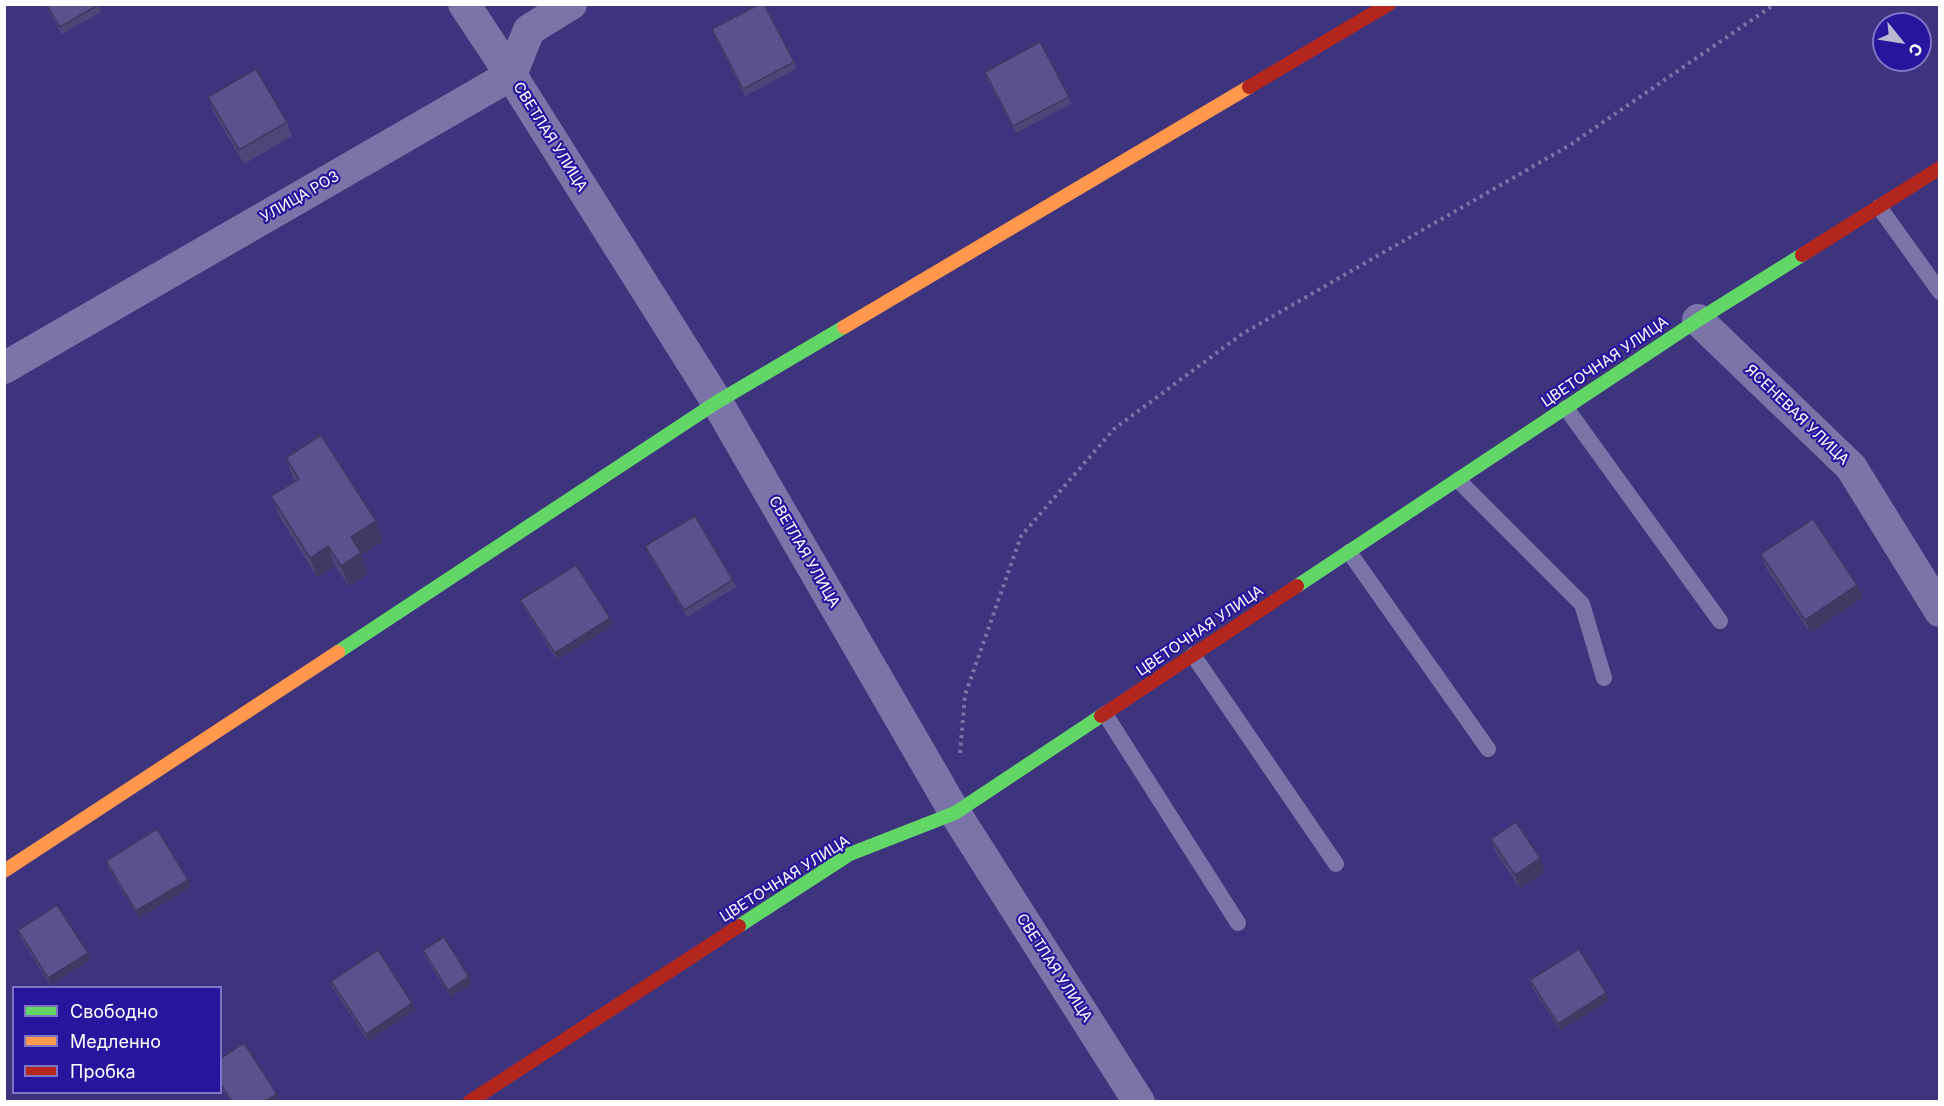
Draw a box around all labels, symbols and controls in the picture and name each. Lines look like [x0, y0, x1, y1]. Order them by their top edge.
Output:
north arrow [1872, 12, 1932, 72]
text: С [1904, 40, 1927, 60]
street label: СВЕТЛАЯ УЛИЦА [509, 79, 591, 195]
street label: УЛИЦА РОЗ [258, 167, 342, 227]
street label: ЦВЕТОЧНАЯ УЛИЦА [1538, 313, 1672, 411]
street label: ЯСЕНЕВАЯ УЛИЦА [1741, 361, 1853, 469]
street label: СВЕТЛАЯ УЛИЦА [765, 493, 843, 611]
street label: ЦВЕТОЧНАЯ УЛИЦА [1133, 582, 1267, 680]
street label: ЦВЕТОЧНАЯ УЛИЦА [717, 832, 853, 926]
street label: СВЕТЛАЯ УЛИЦА [1012, 910, 1096, 1026]
legend [12, 986, 222, 1094]
text: Свободно [70, 1001, 158, 1022]
text: Медленно [70, 1031, 161, 1052]
text: Пробка [70, 1061, 136, 1082]

